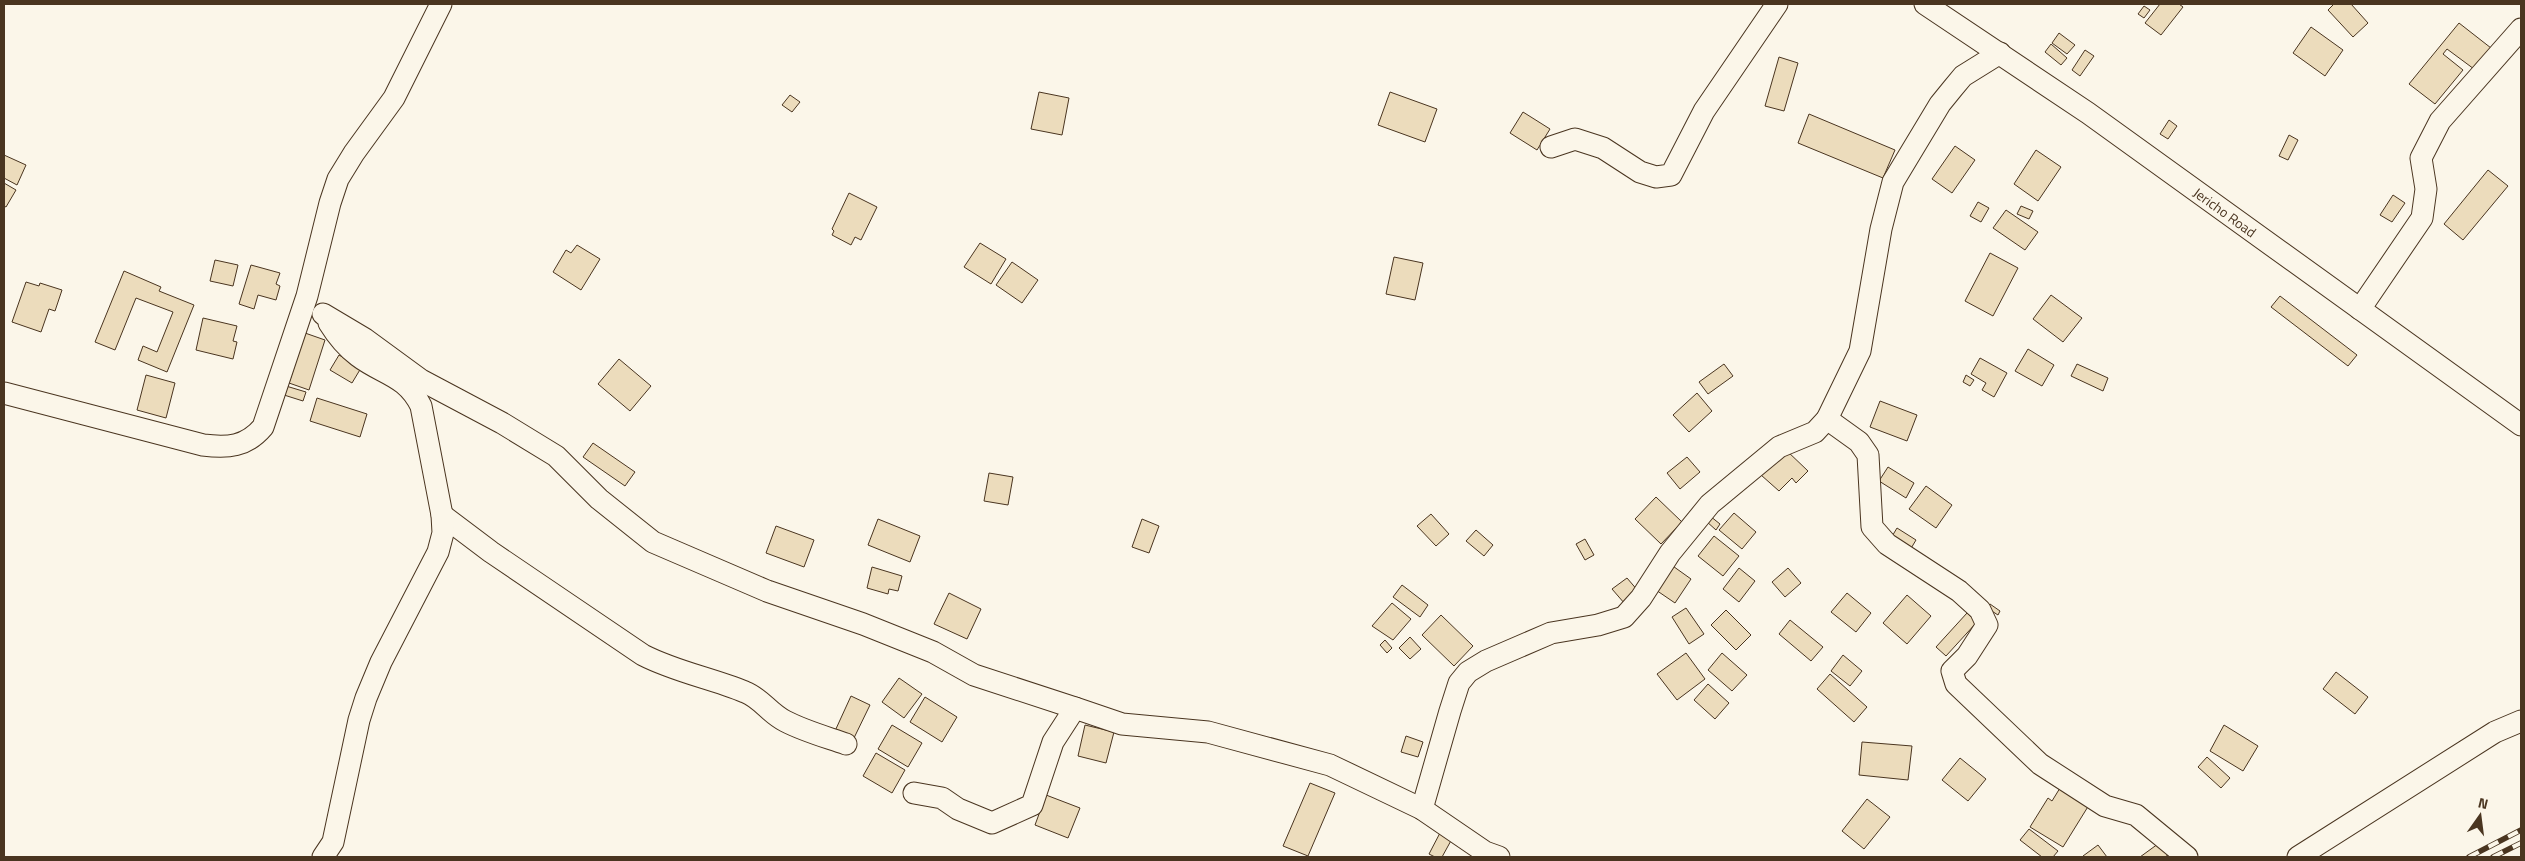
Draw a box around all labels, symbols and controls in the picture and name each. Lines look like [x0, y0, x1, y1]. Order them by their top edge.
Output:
street label: Jericho Road [2189, 182, 2261, 242]
north arrow [2455, 791, 2505, 841]
text: N [2476, 792, 2491, 814]

